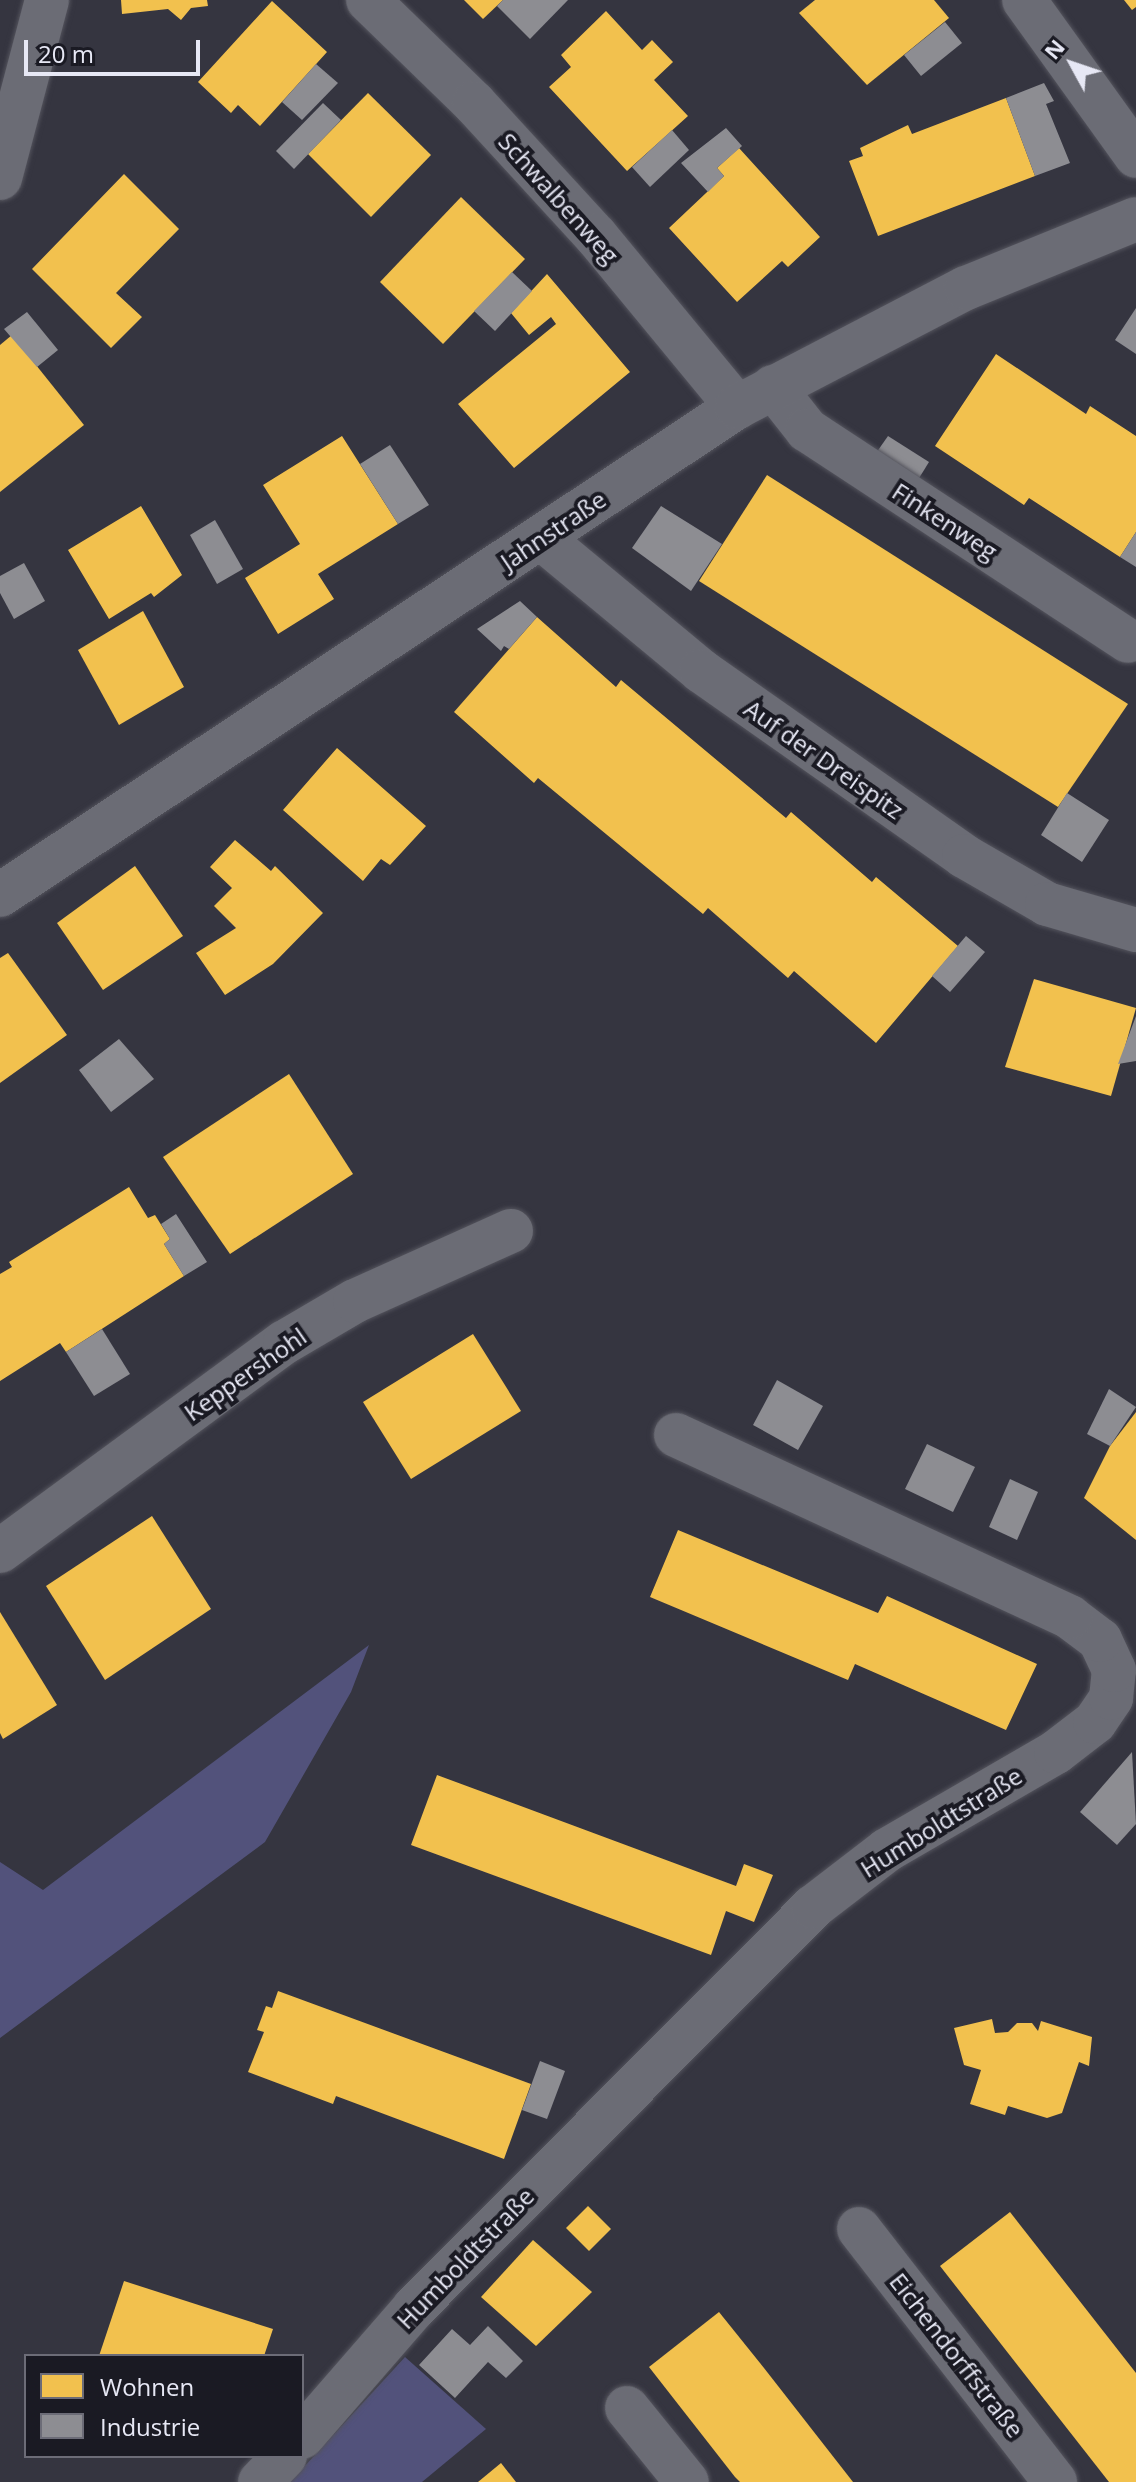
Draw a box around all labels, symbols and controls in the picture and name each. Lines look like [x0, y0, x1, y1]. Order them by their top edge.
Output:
scale bar [28, 24, 204, 74]
north arrow [1032, 24, 1112, 104]
text: N [1036, 32, 1071, 65]
text: 20 m [38, 37, 94, 70]
street label: Schwalbenweg [493, 127, 625, 269]
street label: Finkenweg [887, 476, 1003, 566]
street label: Jahnstraße [495, 484, 611, 576]
street label: Auf der Dreispitz [739, 694, 909, 824]
street label: Keppershohl [179, 1321, 311, 1427]
street label: Humboldtstraße [855, 1761, 1027, 1883]
street label: Humboldtstraße [391, 2182, 539, 2334]
street label: Eichendorffstraße [884, 2267, 1030, 2443]
legend [24, 2354, 304, 2458]
text: Wohnen [100, 2370, 194, 2403]
text: Industrie [100, 2410, 200, 2443]

